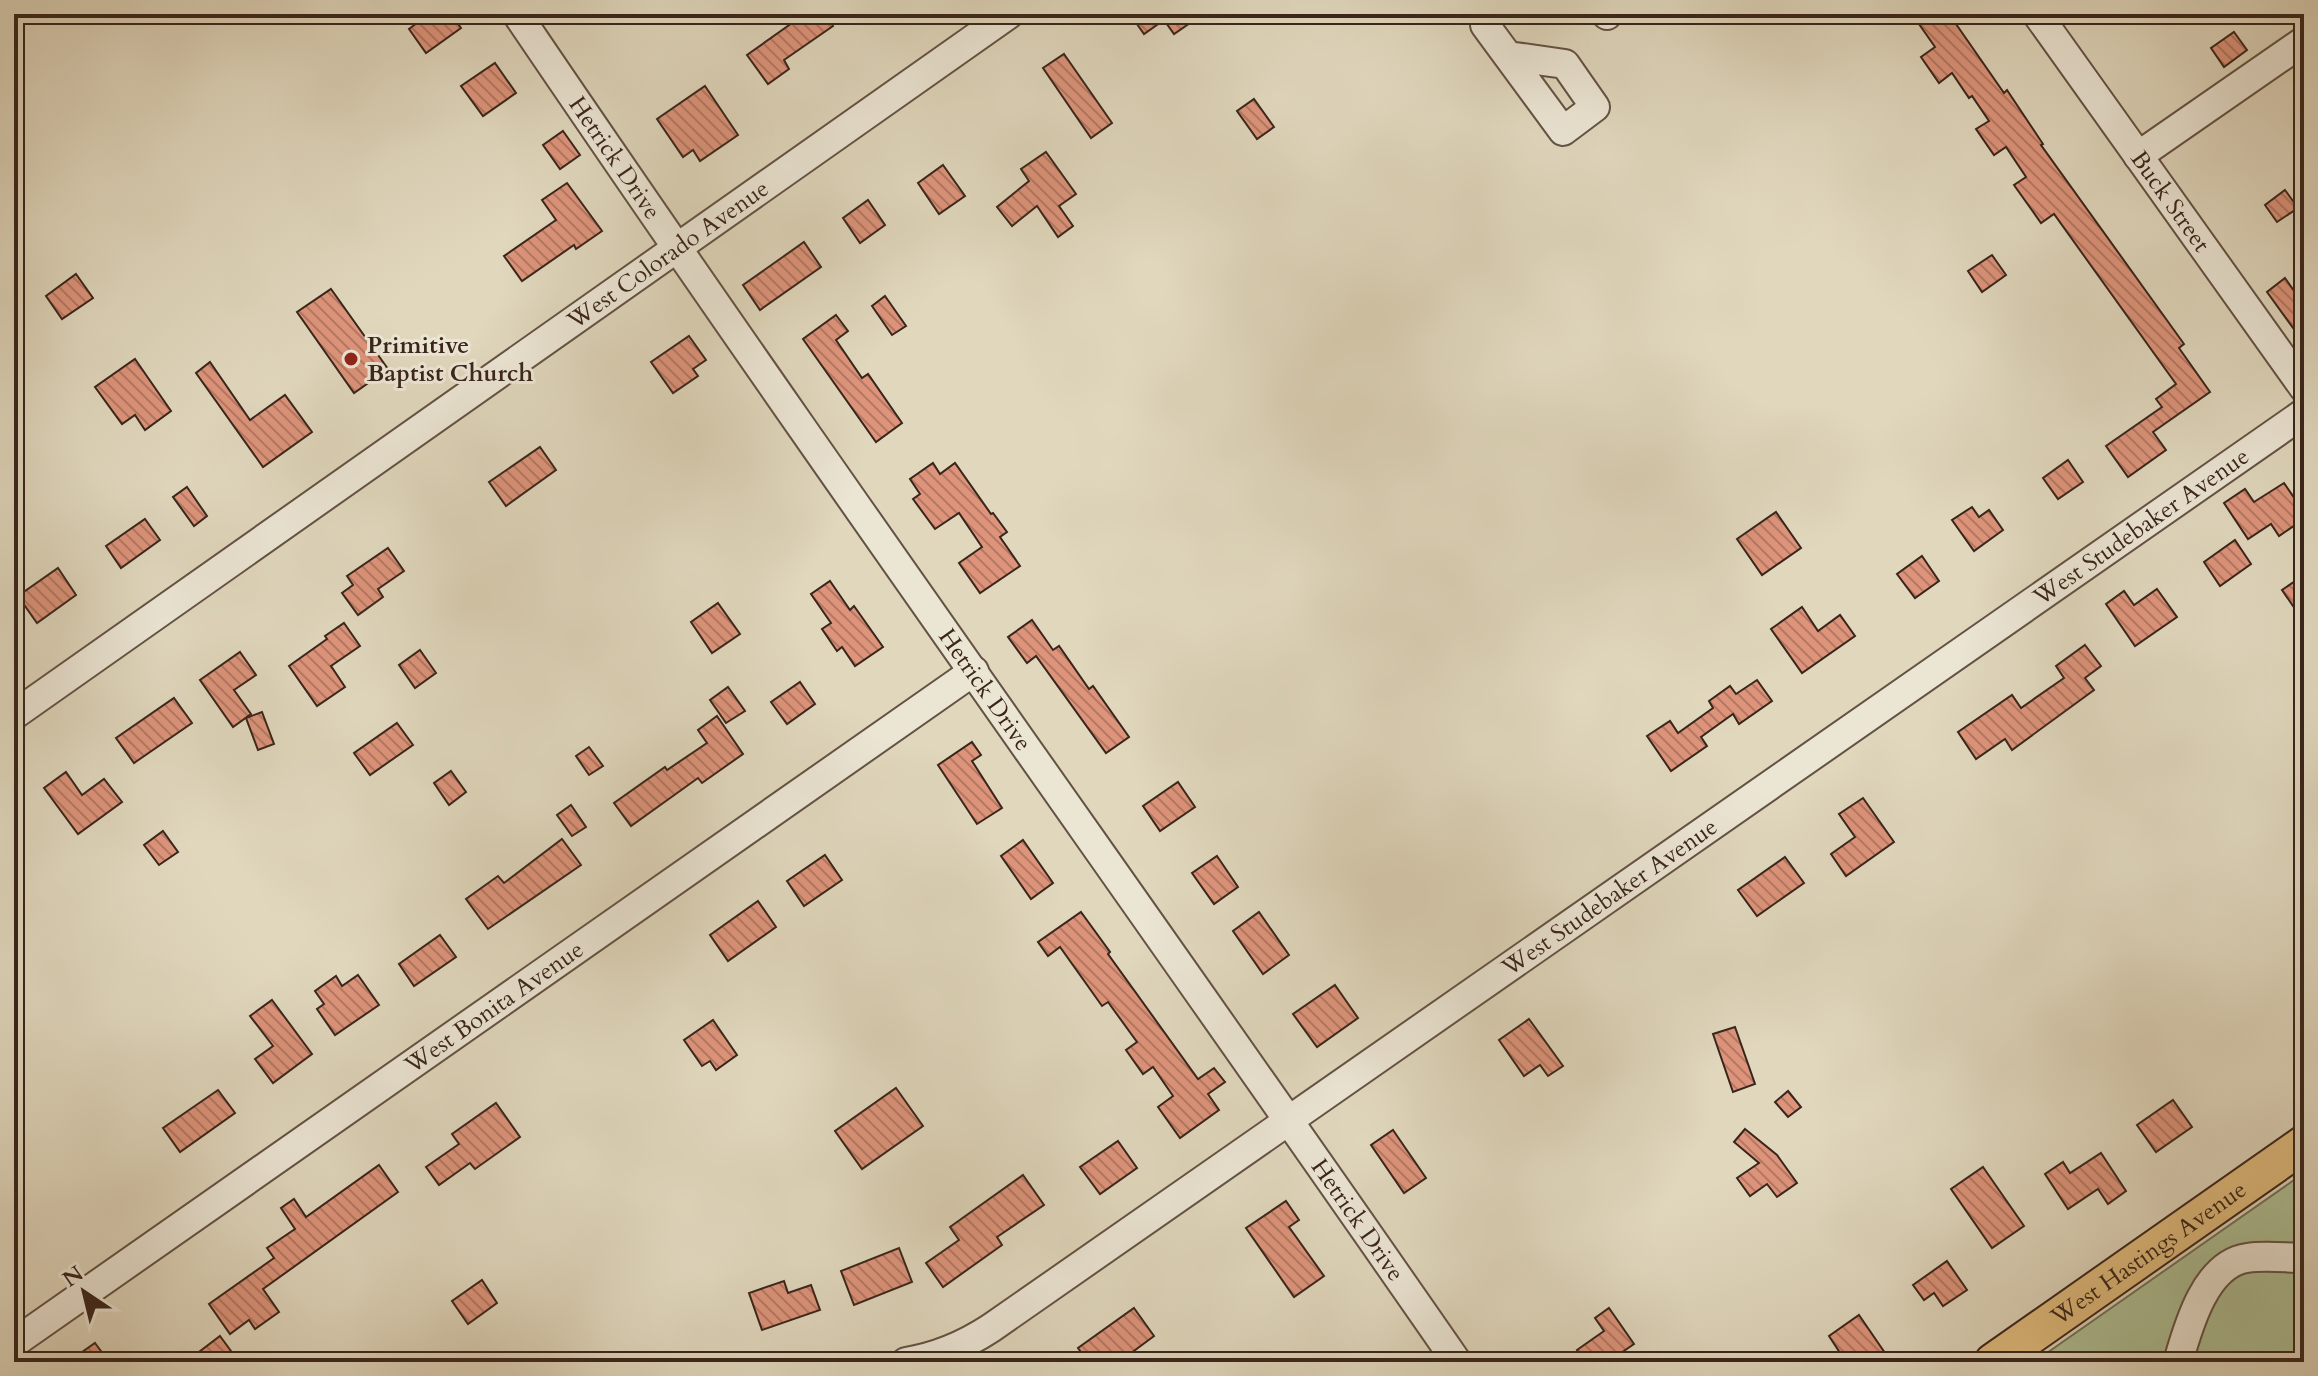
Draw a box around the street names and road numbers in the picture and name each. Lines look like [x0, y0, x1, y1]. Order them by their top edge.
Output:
street label: Hetrick Drive [561, 90, 669, 226]
street label: Buck Street [2123, 144, 2218, 259]
street label: West Colorado Avenue [560, 172, 776, 338]
street label: West Studebaker Avenue [2026, 440, 2256, 614]
street label: Hetrick Drive [931, 622, 1039, 758]
street label: West Studebaker Avenue [1494, 811, 1724, 985]
street label: West Bonita Avenue [397, 933, 590, 1082]
street label: Hetrick Drive [1303, 1152, 1412, 1288]
street label: West Hastings Avenue [2044, 1173, 2253, 1334]

